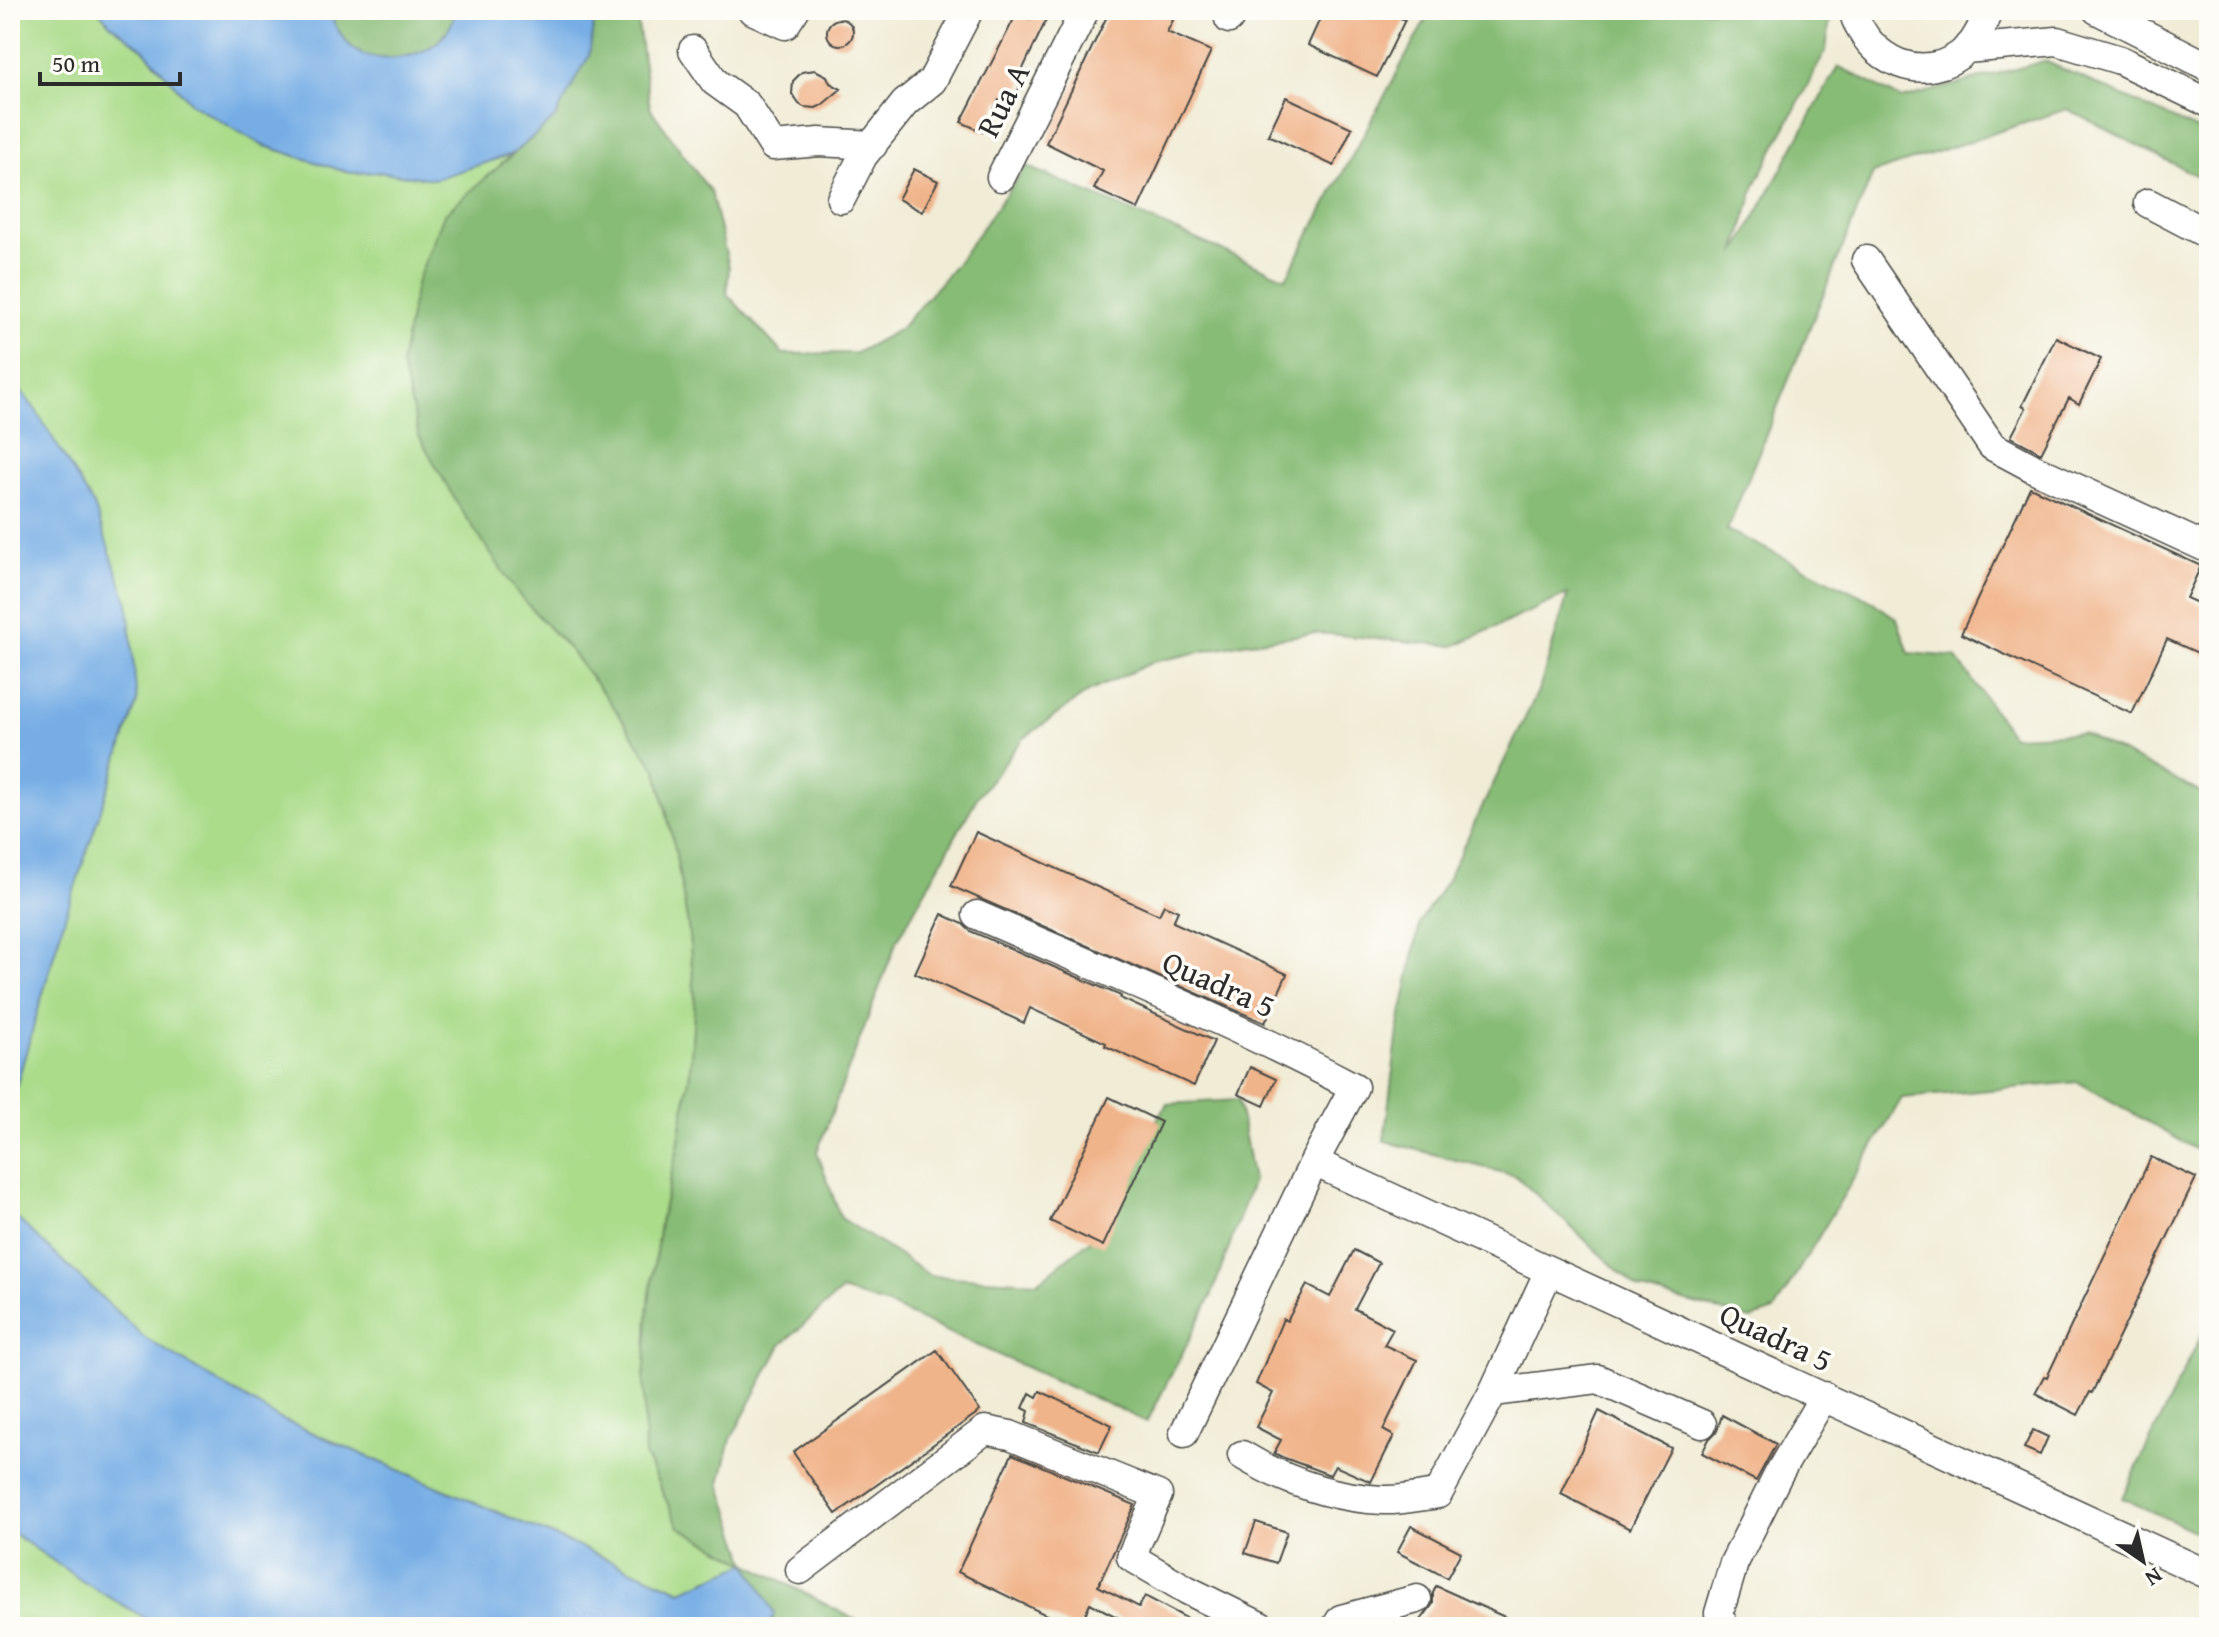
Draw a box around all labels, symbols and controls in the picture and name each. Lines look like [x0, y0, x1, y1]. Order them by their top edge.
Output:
scale bar [40, 36, 180, 86]
text: 50 m [52, 46, 100, 81]
street label: Rua A [964, 54, 1041, 145]
street label: Quadra 5 [1155, 938, 1283, 1029]
street label: Quadra 5 [1712, 1290, 1840, 1383]
north arrow [2103, 1521, 2183, 1601]
text: N [2139, 1560, 2169, 1595]

